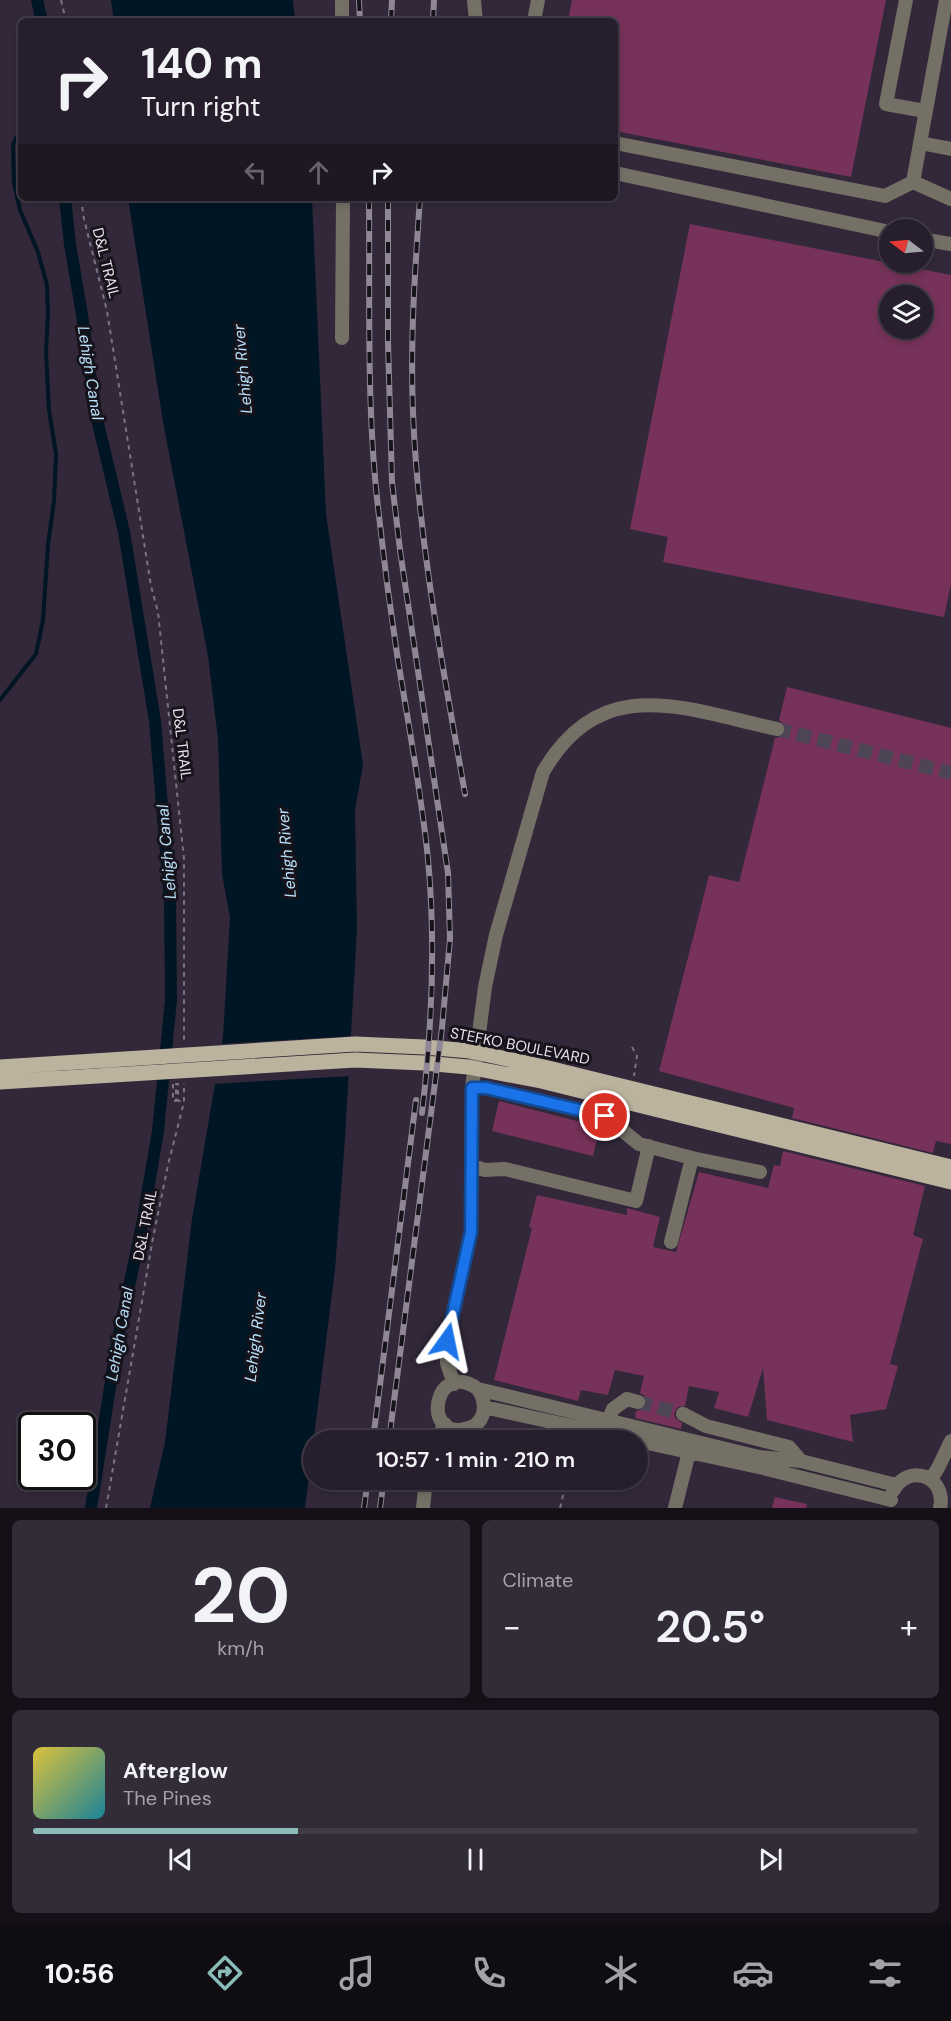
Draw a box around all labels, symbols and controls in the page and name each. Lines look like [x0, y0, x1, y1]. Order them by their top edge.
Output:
text: 140 m [141, 36, 263, 91]
icon: right [42, 42, 120, 120]
text: Turn right [141, 89, 261, 124]
icon: left [239, 156, 272, 189]
icon: ahead [302, 156, 335, 189]
icon: right [365, 156, 398, 189]
north arrow [879, 219, 933, 273]
map controls [879, 219, 933, 339]
street label: D&L TRAIL [88, 226, 124, 300]
button: layers [879, 285, 933, 339]
water label: Lehigh River [228, 322, 257, 415]
water label: Lehigh Canal [73, 325, 108, 422]
street label: D&L TRAIL [168, 707, 196, 781]
water label: Lehigh Canal [152, 803, 181, 900]
water label: Lehigh River [272, 806, 301, 899]
street label: STEFKO BOULEVARD [449, 1023, 591, 1069]
pin [579, 1090, 630, 1141]
icon: arrive [588, 1099, 621, 1132]
street label: D&L TRAIL [128, 1188, 162, 1262]
water label: Lehigh Canal [101, 1285, 138, 1383]
water label: Lehigh River [240, 1290, 272, 1383]
position arrow [415, 1309, 479, 1373]
speed limit sign: 30 [18, 1412, 96, 1490]
text: 10:57 · 1 min · 210 m [376, 1445, 575, 1474]
text: 20 [191, 1545, 291, 1646]
text: Climate [503, 1567, 573, 1593]
text: 20.5° [655, 1597, 765, 1656]
text: − [503, 1605, 521, 1648]
text: + [900, 1605, 918, 1648]
text: km/h [217, 1635, 264, 1661]
text: Afterglow [123, 1756, 228, 1785]
text: The Pines [123, 1785, 212, 1811]
icon: previous [164, 1843, 197, 1876]
icon: pause [459, 1843, 492, 1876]
icon: next [754, 1843, 787, 1876]
icon: directions [204, 1952, 246, 1994]
icon: music [336, 1952, 378, 1994]
icon: phone [468, 1952, 510, 1994]
icon: climate [600, 1952, 642, 1994]
icon: car [732, 1952, 774, 1994]
icon: filters [864, 1952, 906, 1994]
text: 10:56 [45, 1956, 115, 1991]

